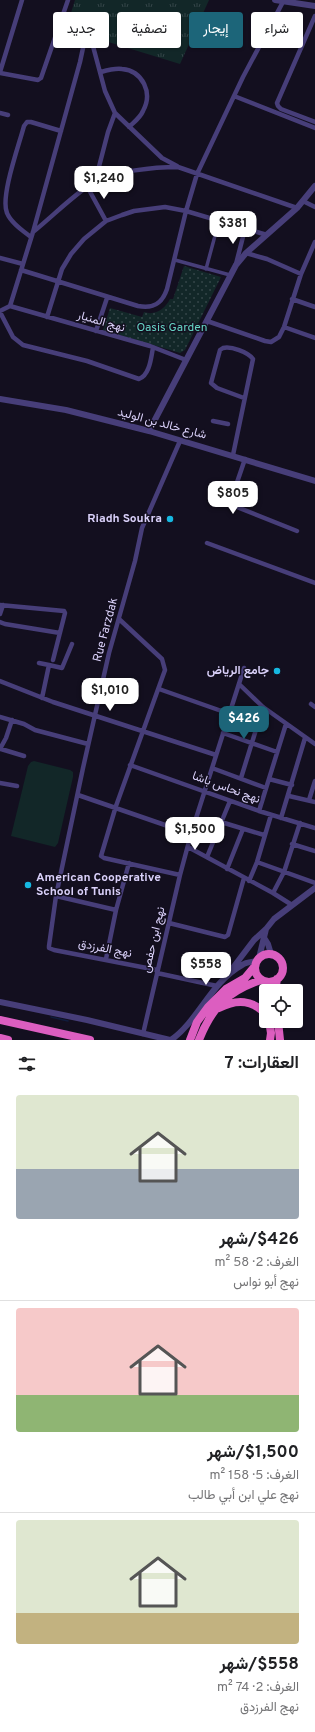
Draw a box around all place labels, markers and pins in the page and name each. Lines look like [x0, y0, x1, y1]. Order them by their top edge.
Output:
pin: $1,240 [71, 166, 137, 200]
pin: $381 [209, 211, 257, 245]
pin: $805 [209, 481, 257, 515]
place label: Riadh Soukra [87, 511, 162, 527]
marker: Riadh Soukra [165, 514, 175, 524]
place label: جامع الرياض [207, 663, 269, 679]
marker: جامع الرياض [272, 666, 282, 676]
pin: $1,010 [77, 678, 143, 712]
pin: $426 [220, 706, 268, 740]
pin: $1,500 [162, 817, 228, 851]
place label: American Cooperative School of Tunis [36, 870, 161, 900]
marker: American Cooperative School of Tunis [23, 880, 33, 890]
pin: $558 [182, 952, 230, 986]

